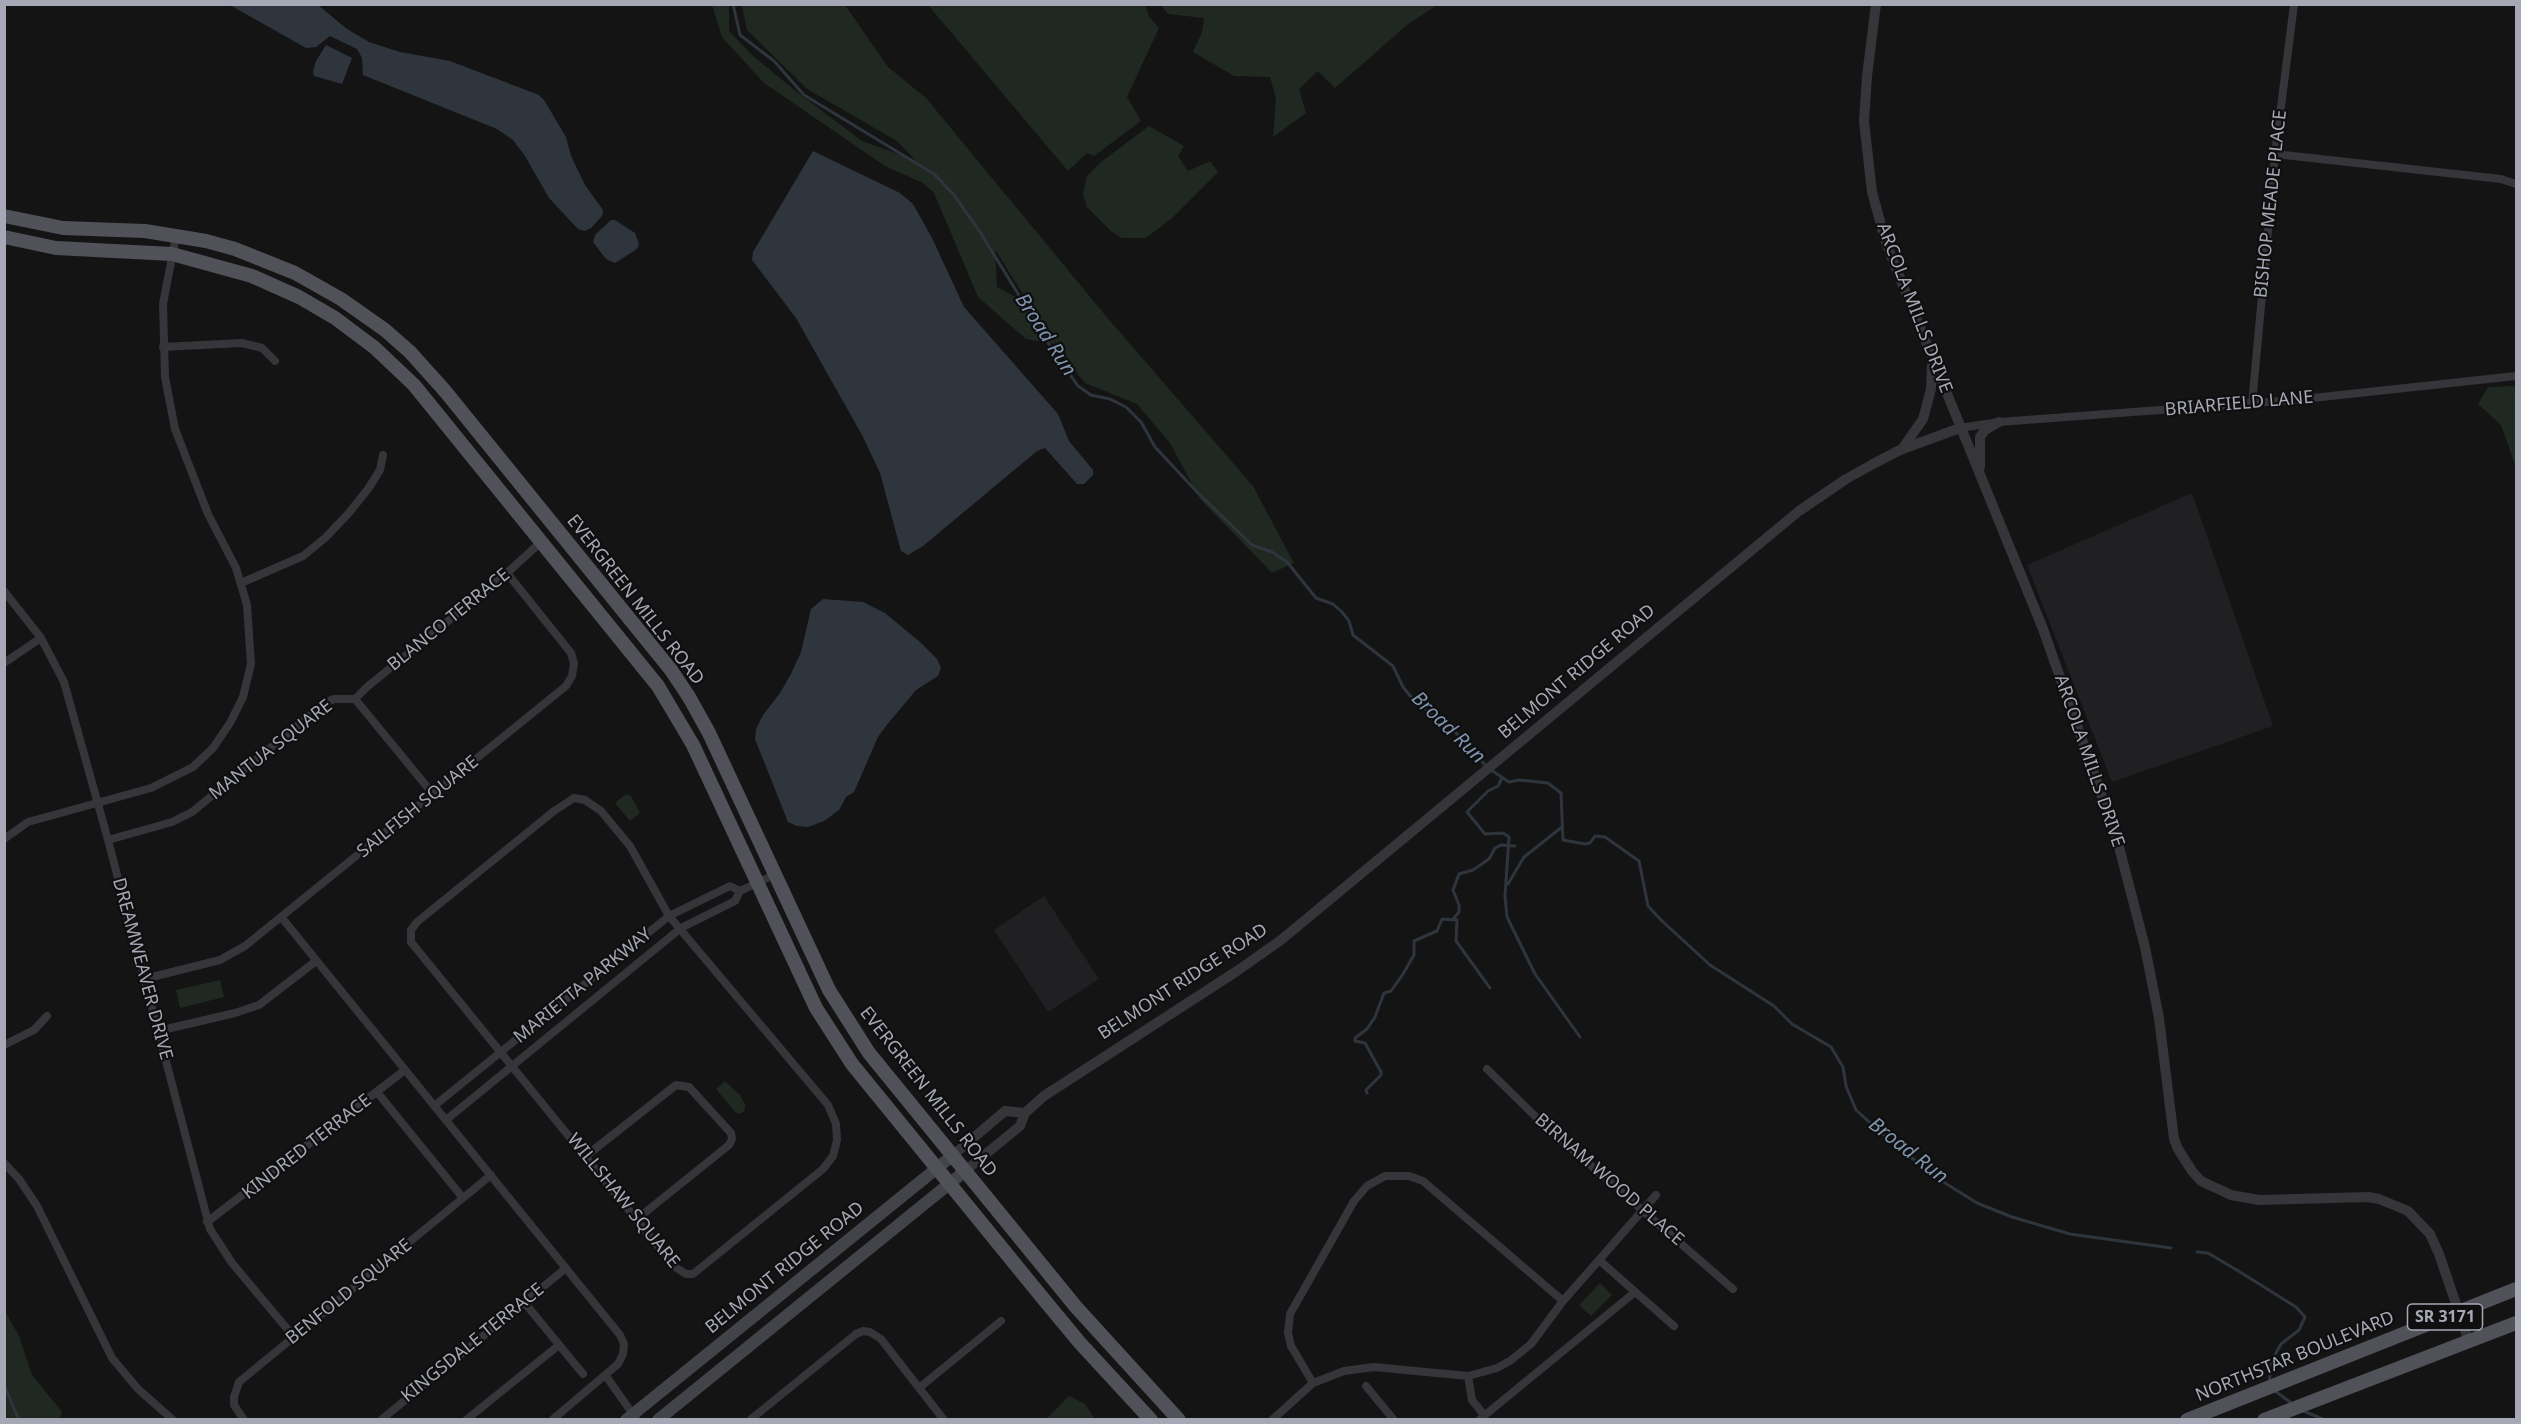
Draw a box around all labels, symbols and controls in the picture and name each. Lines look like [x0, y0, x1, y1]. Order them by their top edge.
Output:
street label: BISHOP MEADE PLACE [2250, 109, 2292, 299]
street label: ARCOLA MILLS DRIVE [1872, 220, 1956, 396]
water label: Broad Run [1009, 289, 1081, 381]
street label: BRIARFIELD LANE [2164, 387, 2314, 421]
street label: EVERGREEN MILLS ROAD [562, 511, 708, 689]
street label: BLANCO TERRACE [384, 564, 514, 676]
street label: BELMONT RIDGE ROAD [1494, 600, 1660, 744]
street label: ARCOLA MILLS DRIVE [2049, 672, 2129, 850]
water label: Broad Run [1406, 687, 1490, 769]
street label: MANTUA SQUARE [205, 695, 337, 805]
street label: SAILFISH SQUARE [353, 751, 483, 863]
street label: DREAMWEAVER DRIVE [107, 876, 177, 1062]
street label: BELMONT RIDGE ROAD [1094, 919, 1272, 1045]
street label: MARIETTA PARKWAY [510, 924, 656, 1048]
street label: EVERGREEN MILLS ROAD [855, 1003, 1001, 1181]
street label: KINDRED TERRACE [238, 1090, 376, 1204]
street label: BIRNAM WOOD PLACE [1530, 1109, 1688, 1251]
water label: Broad Run [1864, 1113, 1952, 1189]
street label: WILLSHAW SQUARE [562, 1129, 684, 1273]
street label: BELMONT RIDGE ROAD [701, 1197, 869, 1339]
street label: BENFOLD SQUARE [282, 1235, 416, 1349]
street label: KINGSDALE TERRACE [397, 1279, 549, 1407]
road number: SR 3171 [2408, 1304, 2482, 1330]
street label: NORTHSTAR BOULEVARD [2192, 1307, 2398, 1407]

